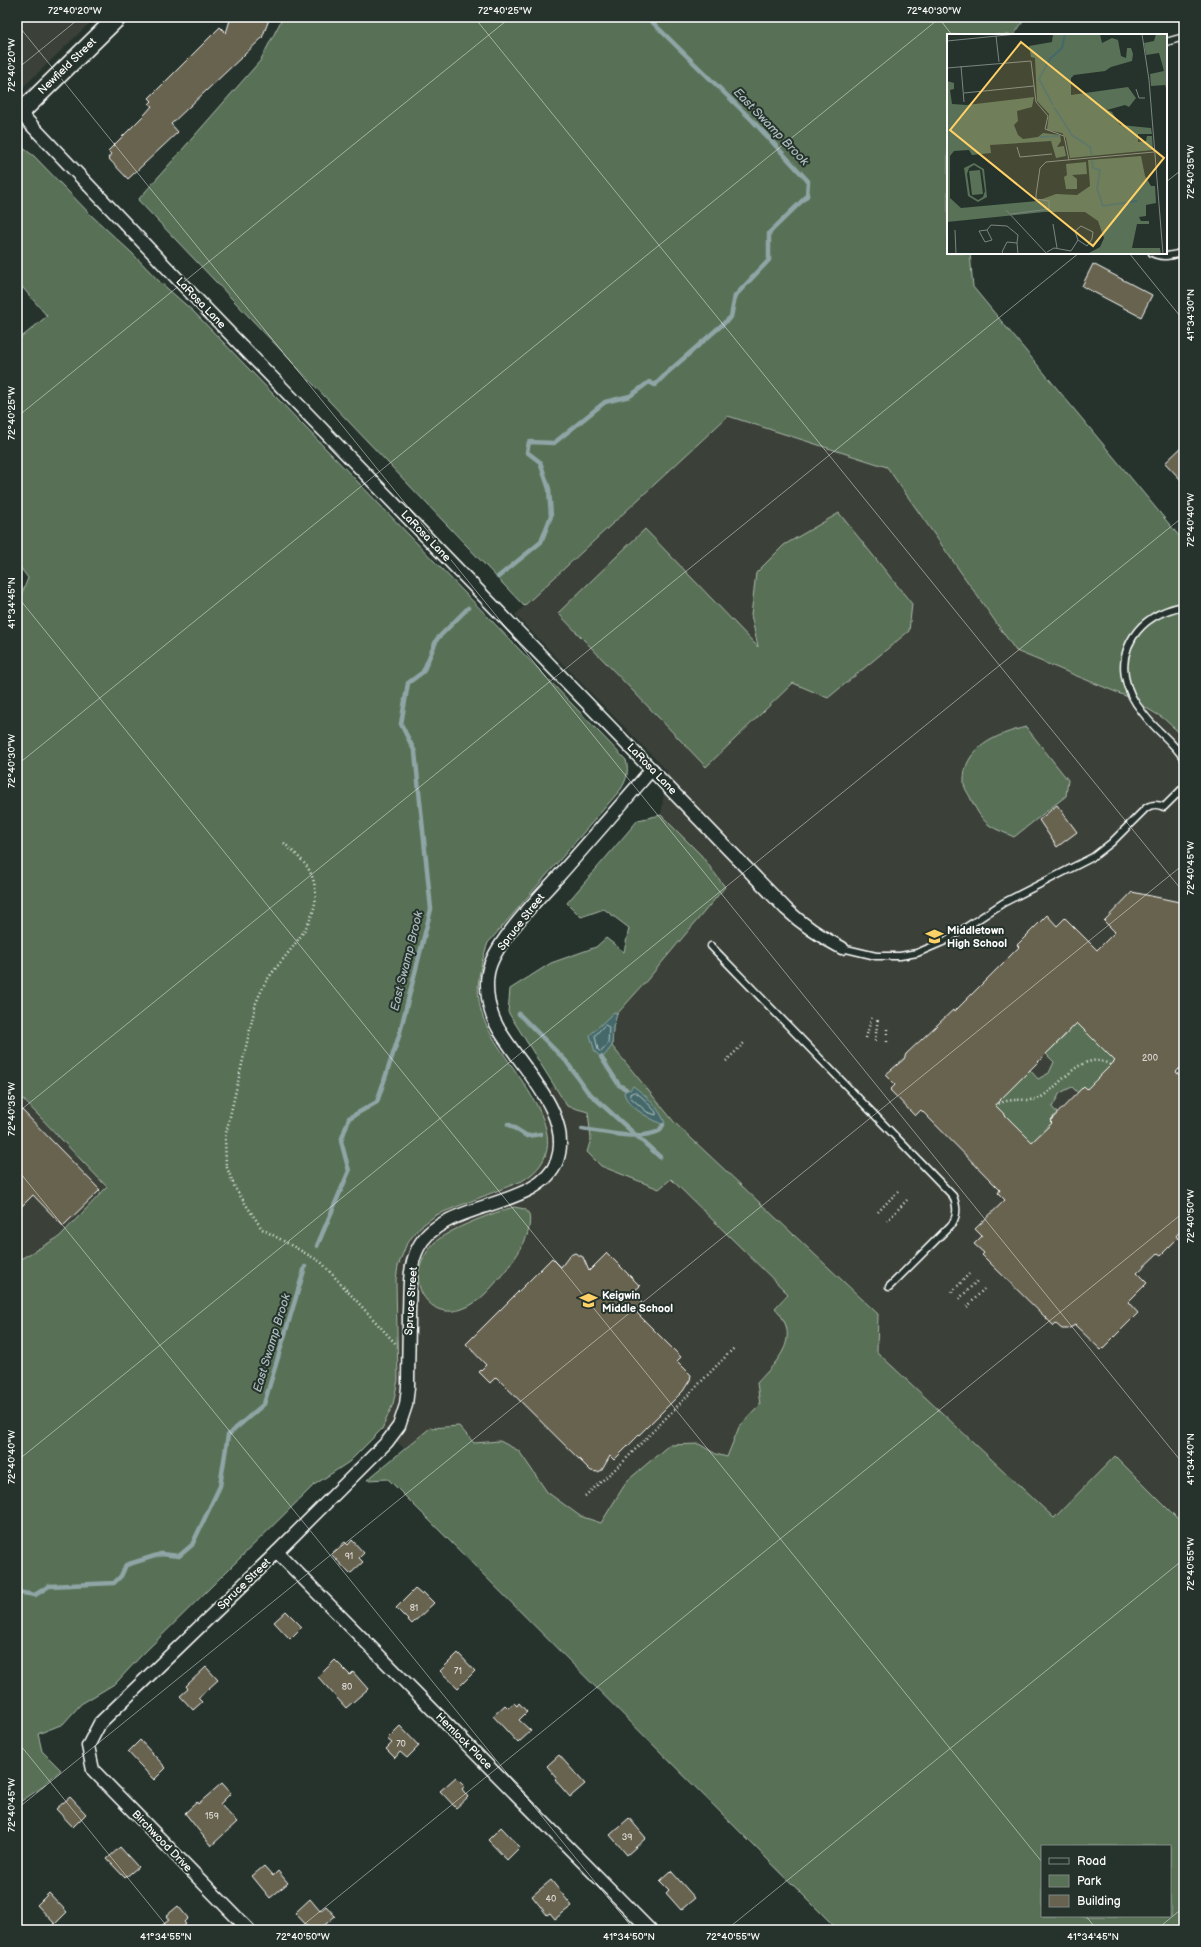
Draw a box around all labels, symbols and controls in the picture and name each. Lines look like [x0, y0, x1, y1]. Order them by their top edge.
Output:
text: 72°40'20"W [48, 5, 102, 17]
text: 72°40'25"W [478, 5, 532, 17]
text: 72°40'30"W [907, 5, 961, 17]
inset map [947, 34, 1167, 254]
street label: Newfield Street [35, 35, 99, 97]
text: 72°40'20"W [6, 38, 18, 92]
water label: East Swamp Brook [730, 85, 813, 170]
text: 72°40'35"W [1185, 145, 1197, 199]
street label: LaRosa Lane [173, 275, 229, 332]
text: 41°34'30"N [1185, 289, 1197, 341]
text: 72°40'25"W [6, 386, 18, 440]
text: 72°40'40"W [1185, 493, 1197, 547]
street label: LaRosa Lane [398, 508, 454, 565]
text: 41°34'45"N [6, 577, 18, 629]
text: 72°40'30"W [6, 734, 18, 788]
street label: LaRosa Lane [624, 741, 680, 798]
text: 72°40'45"W [1185, 841, 1197, 895]
street label: Spruce Street [495, 891, 548, 953]
water label: East Swamp Brook [387, 909, 427, 1012]
place label: Middletown High School [947, 924, 1007, 950]
school or university icon: Middletown High School [924, 926, 944, 946]
house number: 200 [1142, 1053, 1158, 1064]
text: 72°40'35"W [6, 1082, 18, 1136]
text: 72°40'50"W [1185, 1189, 1197, 1243]
street label: Spruce Street [402, 1266, 420, 1336]
place label: Keigwin Middle School [602, 1289, 673, 1315]
water label: East Swamp Brook [250, 1291, 294, 1394]
school or university icon: Keigwin Middle School [579, 1291, 599, 1311]
text: 72°40'40"W [6, 1430, 18, 1484]
text: 41°34'40"N [1185, 1433, 1197, 1485]
text: 72°40'55"W [1185, 1537, 1197, 1591]
house number: 91 [345, 1551, 353, 1562]
street label: Spruce Street [215, 1555, 274, 1612]
house number: 81 [410, 1603, 418, 1614]
house number: 71 [454, 1666, 462, 1677]
house number: 80 [342, 1682, 352, 1693]
street label: Hemlock Place [433, 1710, 495, 1772]
house number: 70 [396, 1739, 406, 1750]
text: 72°40'45"W [6, 1778, 18, 1832]
street label: Birchwood Drive [129, 1807, 195, 1875]
house number: 159 [205, 1811, 219, 1822]
house number: 39 [622, 1832, 632, 1843]
legend [1041, 1845, 1171, 1917]
text: Road [1077, 1854, 1106, 1869]
text: Park [1077, 1874, 1101, 1889]
house number: 40 [546, 1894, 556, 1905]
text: Building [1077, 1894, 1121, 1909]
text: 41°34'55"N [140, 1931, 192, 1943]
text: 72°40'50"W [276, 1931, 330, 1943]
text: 41°34'50"N [603, 1931, 655, 1943]
text: 72°40'55"W [706, 1931, 760, 1943]
text: 41°34'45"N [1067, 1931, 1119, 1943]

